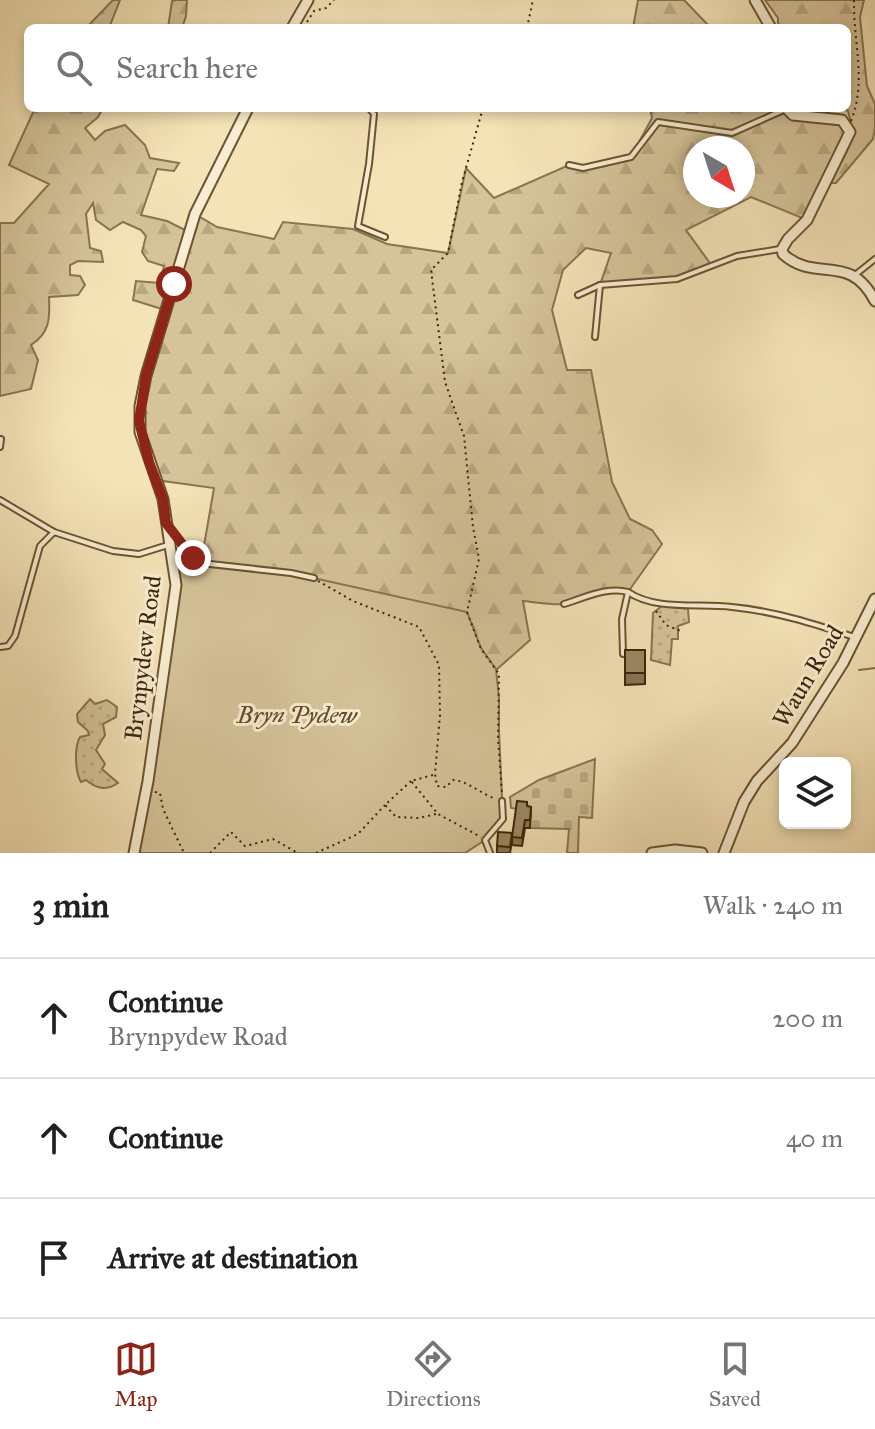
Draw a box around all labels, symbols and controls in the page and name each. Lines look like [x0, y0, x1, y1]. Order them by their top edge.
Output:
search box [24, 24, 851, 112]
icon: search [52, 46, 96, 90]
text: Search here [116, 50, 258, 86]
north arrow [683, 136, 755, 208]
route start [156, 266, 192, 302]
route end [175, 540, 211, 576]
street label: Brynpydew Road [118, 574, 168, 742]
street label: Waun Road [766, 619, 850, 733]
park label: Bryn Pydew [236, 700, 358, 730]
map controls [779, 757, 851, 829]
button: layers [779, 757, 851, 829]
text: 3 min [32, 885, 109, 926]
text: Walk · 240 m [703, 889, 843, 921]
text: Continue [108, 984, 223, 1020]
icon: ahead [32, 996, 76, 1040]
text: 200 m [772, 1002, 843, 1034]
text: Brynpydew Road [108, 1020, 288, 1052]
icon: ahead [32, 1116, 76, 1160]
text: Continue [108, 1120, 223, 1156]
text: 40 m [786, 1122, 843, 1154]
icon: arrive [32, 1236, 76, 1280]
text: Arrive at destination [108, 1240, 358, 1276]
tab: Map [114, 1337, 158, 1412]
tab: Directions [386, 1337, 481, 1412]
tab: Saved [709, 1337, 761, 1412]

